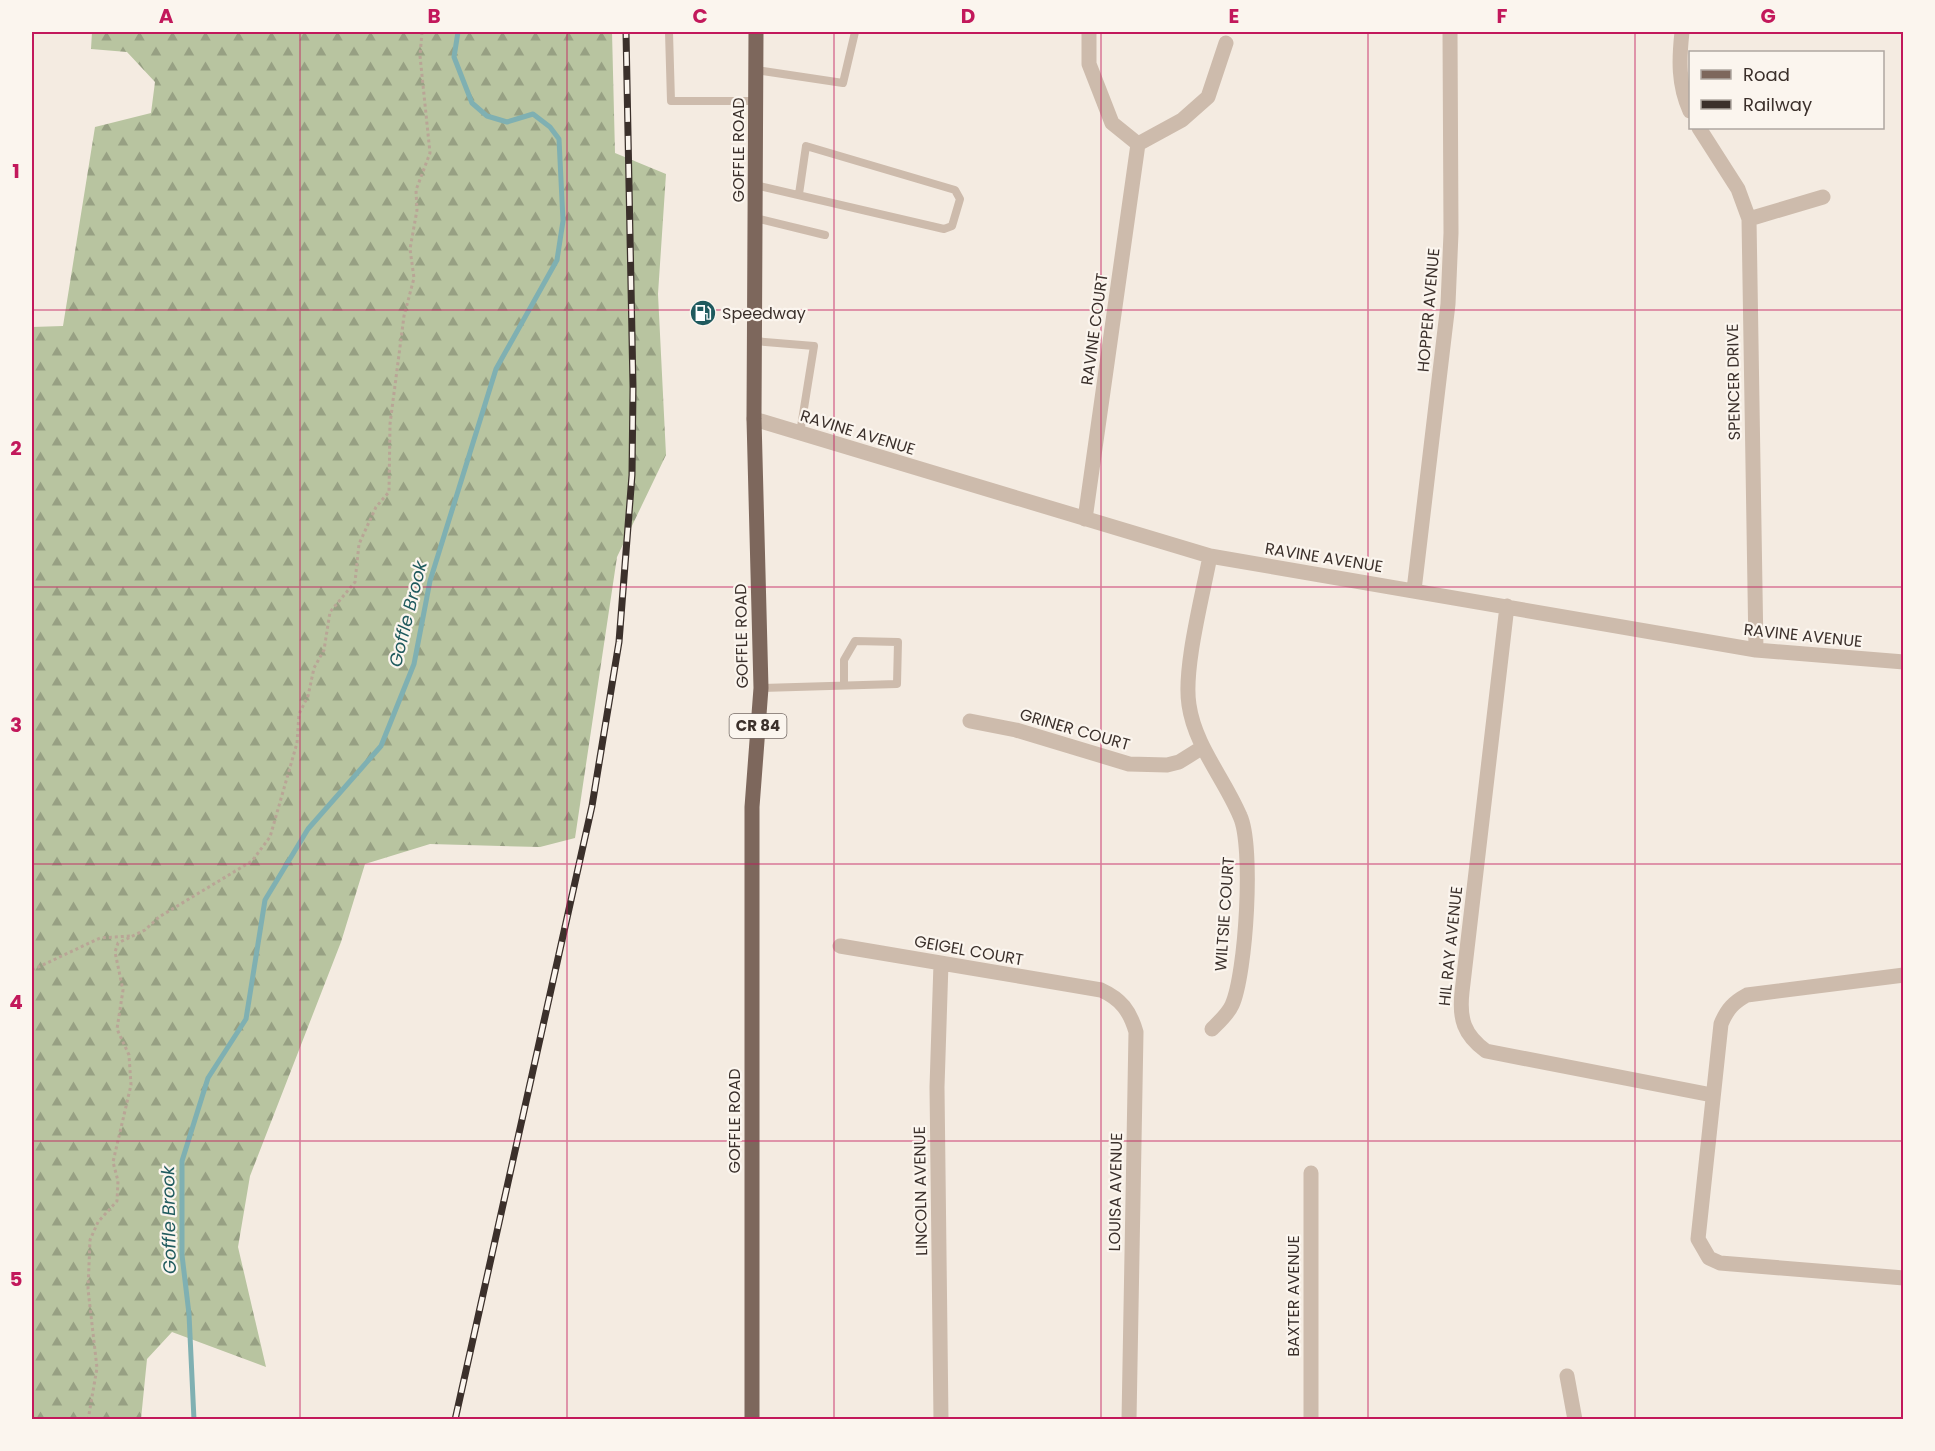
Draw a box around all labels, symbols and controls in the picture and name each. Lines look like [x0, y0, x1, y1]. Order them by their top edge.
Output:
text: A [159, 2, 174, 30]
text: B [427, 2, 441, 30]
text: C [692, 2, 708, 30]
text: D [961, 2, 975, 30]
text: E [1229, 2, 1239, 30]
text: F [1497, 2, 1508, 30]
text: G [1760, 2, 1776, 30]
legend [1689, 51, 1884, 129]
text: Road [1743, 62, 1790, 87]
text: Railway [1743, 92, 1812, 117]
street label: GOFFLE ROAD [727, 98, 750, 202]
text: 1 [12, 157, 20, 185]
street label: HOPPER AVENUE [1412, 247, 1445, 373]
street label: RAVINE COURT [1075, 271, 1114, 387]
fuel station icon: Speedway [688, 298, 718, 328]
place label: Speedway [722, 302, 806, 325]
street label: SPENCER DRIVE [1721, 323, 1746, 441]
street label: RAVINE AVENUE [798, 404, 918, 461]
text: 2 [10, 434, 22, 462]
street label: RAVINE AVENUE [1263, 537, 1385, 578]
water label: Goffle Brook [382, 558, 433, 669]
street label: GOFFLE ROAD [729, 583, 754, 689]
street label: RAVINE AVENUE [1743, 618, 1863, 653]
street label: GRINER COURT [1017, 703, 1133, 756]
text: 3 [10, 711, 22, 739]
road number: CR 84 [730, 714, 786, 738]
street label: WILTSIE COURT [1209, 856, 1240, 972]
street label: HIL RAY AVENUE [1433, 885, 1468, 1007]
street label: GEIGEL COURT [912, 930, 1026, 971]
text: 4 [9, 988, 23, 1016]
street label: GOFFLE ROAD [723, 1069, 746, 1173]
street label: LINCOLN AVENUE [908, 1126, 933, 1256]
street label: LOUISA AVENUE [1103, 1132, 1128, 1252]
water label: Goffle Brook [155, 1165, 182, 1274]
street label: BAXTER AVENUE [1282, 1235, 1305, 1357]
text: 5 [10, 1265, 23, 1293]

